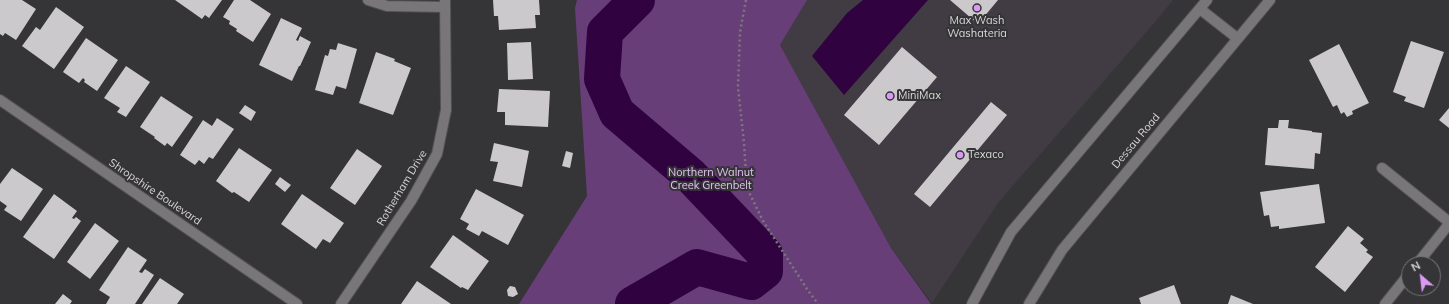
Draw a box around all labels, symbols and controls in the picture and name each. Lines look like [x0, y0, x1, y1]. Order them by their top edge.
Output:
marker: Max Wash Washateria [972, 3, 982, 13]
place label: Max Wash Washateria [947, 14, 1007, 40]
place label: MiniMax [898, 89, 941, 103]
marker: MiniMax [885, 91, 895, 101]
street label: Dessau Road [1109, 111, 1163, 171]
street label: Rotherham Drive [374, 148, 430, 228]
place label: Texaco [968, 148, 1004, 162]
marker: Texaco [955, 150, 965, 160]
street label: Shropshire Boulevard [106, 156, 204, 228]
park label: Northern Walnut Creek Greenbelt [668, 166, 754, 192]
north arrow [1401, 256, 1441, 296]
text: N [1409, 258, 1423, 274]

